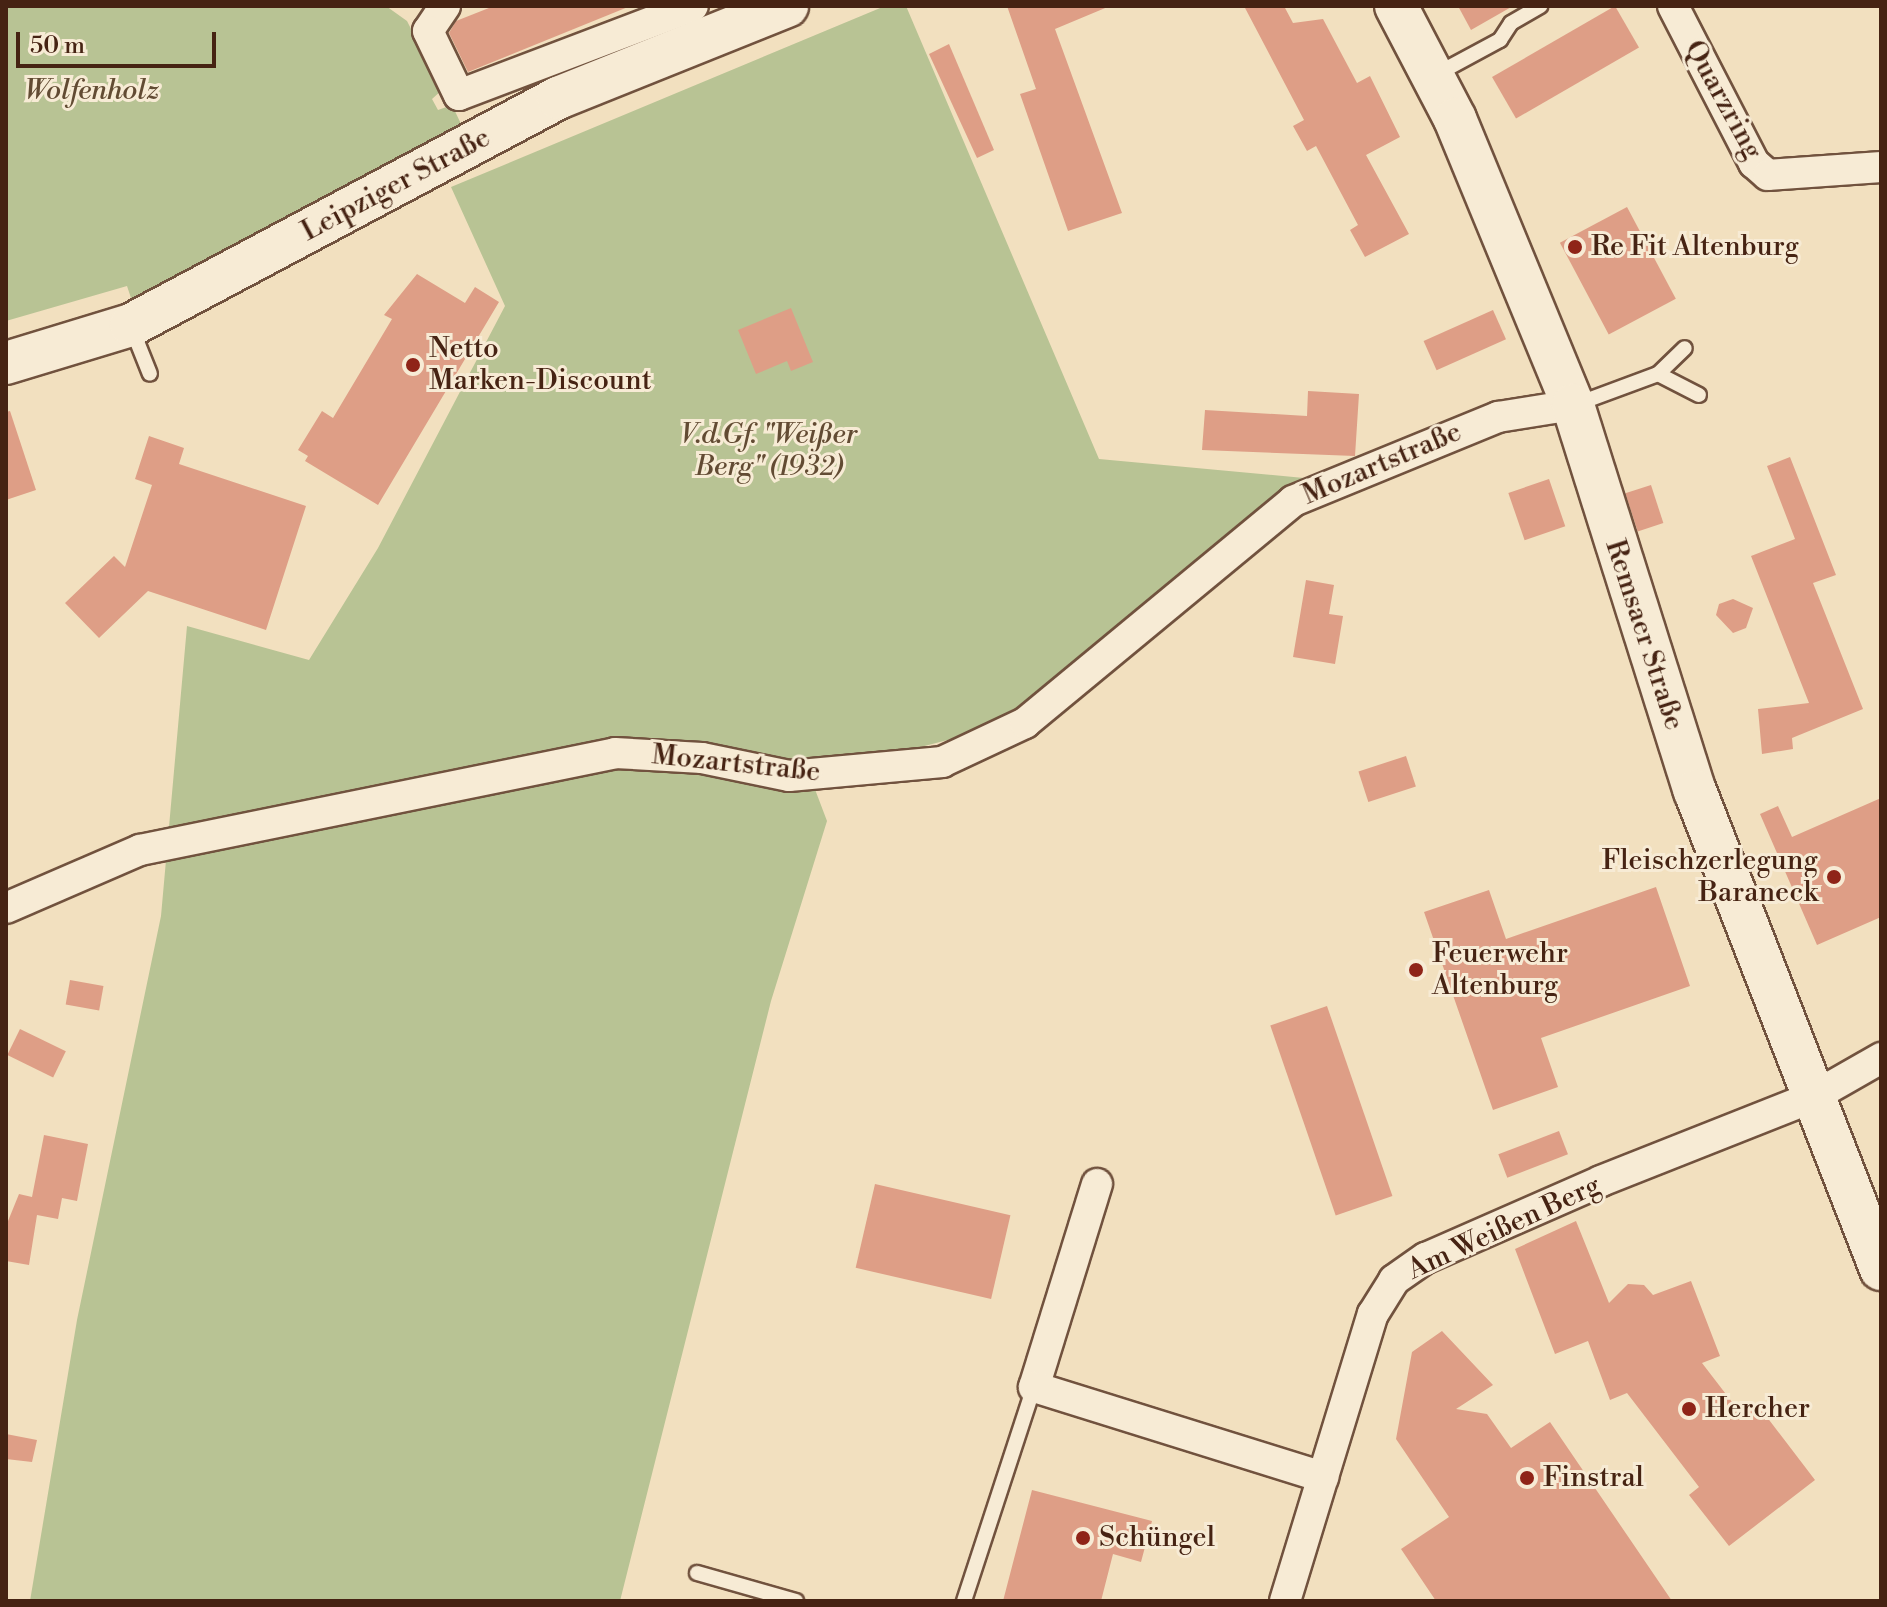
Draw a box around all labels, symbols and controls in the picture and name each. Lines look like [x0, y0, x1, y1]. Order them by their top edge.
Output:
scale bar [20, 16, 220, 66]
text: 50 m [30, 31, 85, 61]
street label: Quarzring [1677, 35, 1769, 165]
park label: Wolfenholz [24, 74, 160, 108]
street label: Leipziger Straße [296, 121, 496, 249]
place label: Re Fit Altenburg [1591, 230, 1799, 264]
marker: Re Fit Altenburg [1566, 238, 1584, 256]
place label: Netto Marken-Discount [429, 332, 652, 398]
marker: Netto Marken-Discount [404, 356, 422, 374]
street label: Mozartstraße [1298, 415, 1466, 513]
park label: V.d.Gf. "Weißer Berg" (1932) [681, 418, 857, 484]
street label: Remsaer Straße [1597, 536, 1691, 734]
street label: Mozartstraße [650, 738, 822, 790]
place label: Fleischzerlegung Baraneck [1602, 844, 1818, 910]
marker: Fleischzerlegung Baraneck [1825, 868, 1843, 886]
place label: Feuerwehr Altenburg [1432, 937, 1568, 1003]
marker: Feuerwehr Altenburg [1407, 961, 1425, 979]
street label: Am Weißen Berg [1402, 1169, 1606, 1287]
place label: Hercher [1705, 1392, 1810, 1426]
marker: Hercher [1680, 1400, 1698, 1418]
place label: Finstral [1543, 1461, 1644, 1495]
marker: Finstral [1518, 1469, 1536, 1487]
place label: Schüngel [1099, 1521, 1215, 1555]
marker: Schüngel [1074, 1529, 1092, 1547]

